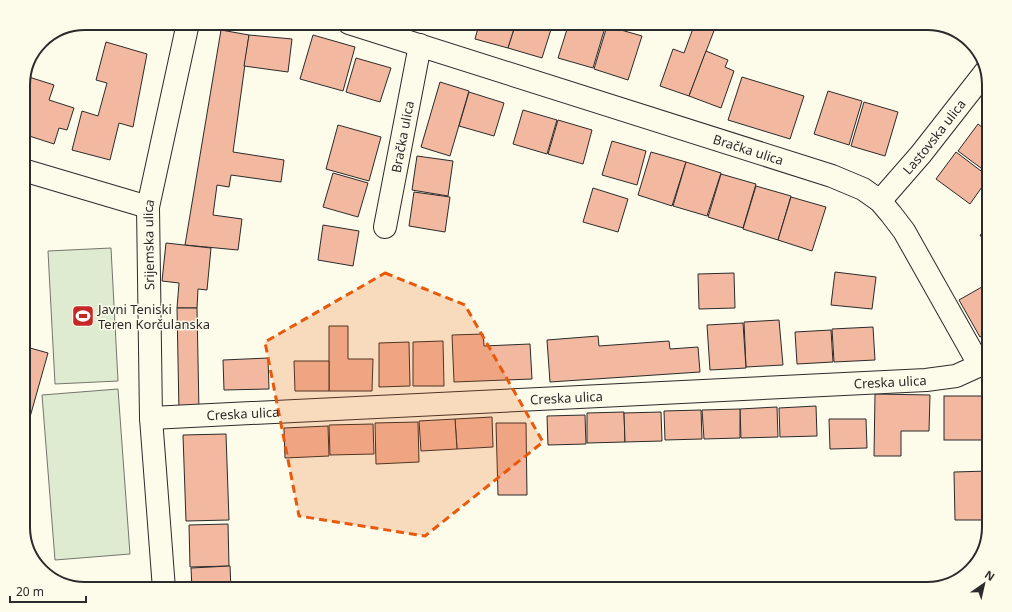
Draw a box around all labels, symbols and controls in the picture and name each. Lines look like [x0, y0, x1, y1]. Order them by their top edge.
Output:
street label: Lastovska ulica [898, 95, 970, 178]
street label: Bračka ulica [387, 99, 418, 174]
street label: Bračka ulica [711, 130, 786, 169]
street label: Srijemska ulica [139, 197, 158, 290]
place label: Javni Teniski Teren Korčulanska [96, 300, 210, 333]
sports icon: Javni Teniski Teren Korčulanska [70, 303, 96, 329]
street label: Creska ulica [853, 371, 927, 393]
street label: Creska ulica [530, 387, 603, 408]
street label: Creska ulica [206, 403, 280, 424]
north arrow [964, 564, 1004, 604]
text: N [982, 567, 998, 584]
scale bar [10, 578, 86, 604]
text: 20 m [16, 583, 44, 600]

